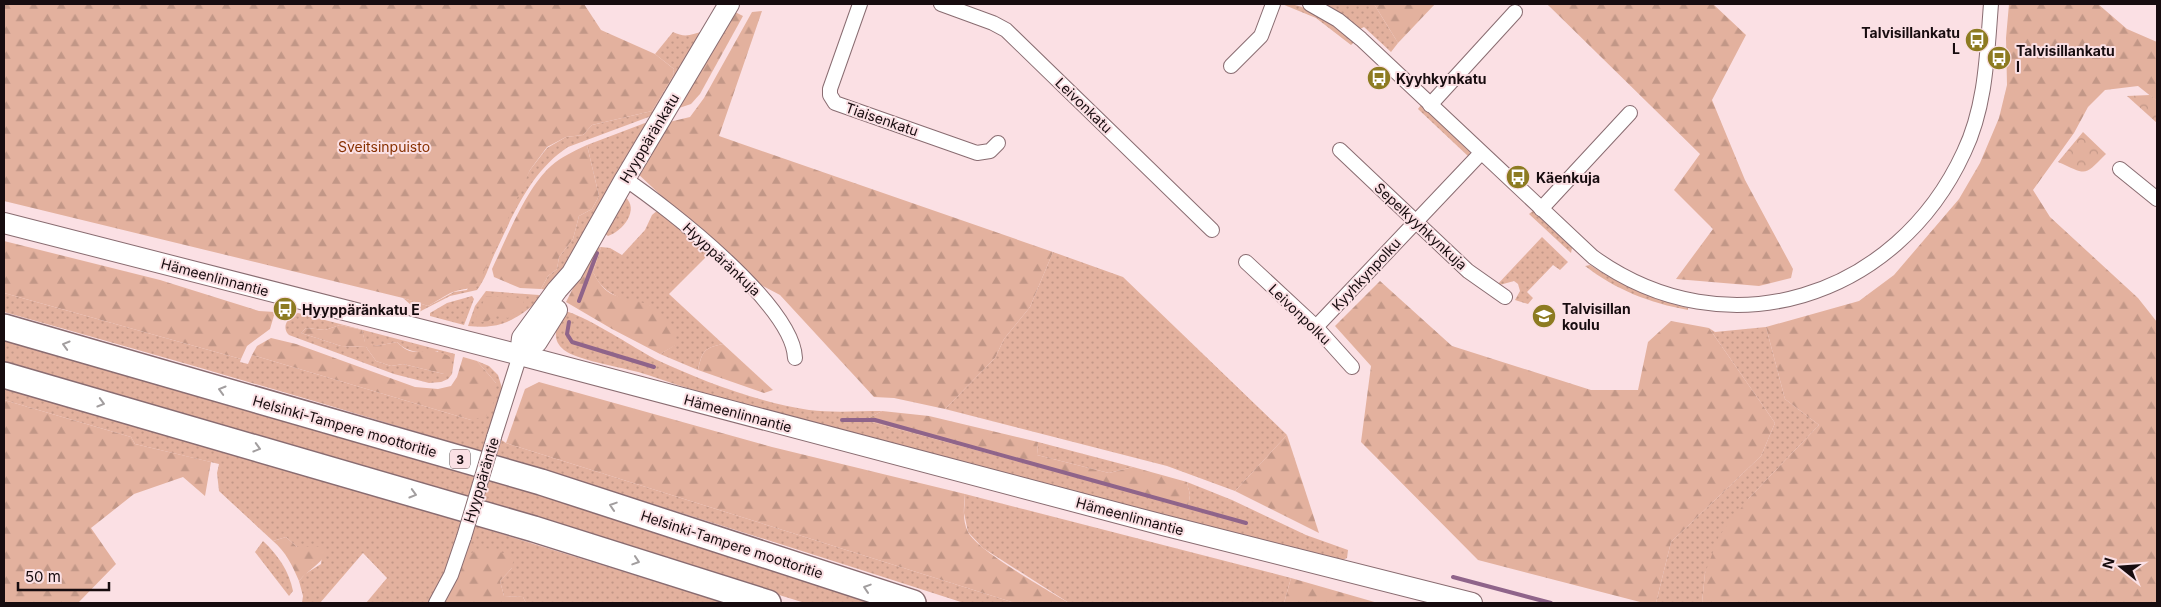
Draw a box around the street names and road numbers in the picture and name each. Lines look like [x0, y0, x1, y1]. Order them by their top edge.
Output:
street label: Leivonkatu [1052, 74, 1116, 136]
street label: Hyyppäränkatu [616, 90, 682, 186]
street label: Tiaisenkatu [843, 99, 921, 139]
street label: Sepelkyyhkynkuja [1371, 179, 1471, 273]
street label: Hyyppäränkuja [680, 219, 764, 299]
street label: Kyyhkynpolku [1328, 234, 1404, 314]
street label: Hämeenlinnantie [159, 254, 271, 300]
street label: Leivonpolku [1265, 280, 1335, 348]
street label: Hämeenlinnantie [682, 390, 794, 436]
street label: Helsinki-Tampere moottoritie [251, 392, 439, 460]
street label: Hyyppäräntie [460, 435, 502, 525]
road number: 3 [450, 449, 470, 468]
street label: Hämeenlinnantie [1074, 493, 1186, 539]
street label: Helsinki-Tampere moottoritie [639, 506, 825, 582]

